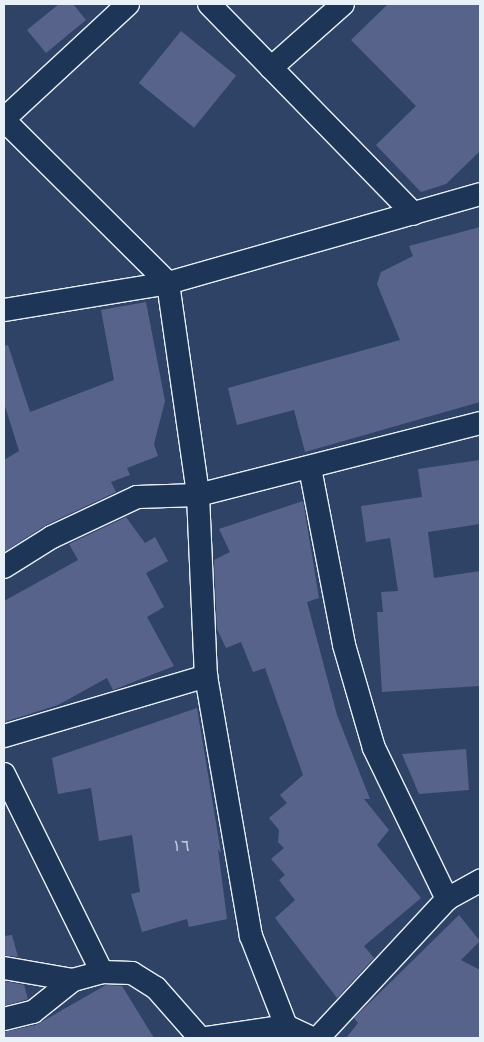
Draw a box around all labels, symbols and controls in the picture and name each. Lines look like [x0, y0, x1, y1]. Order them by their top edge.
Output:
house number: ١٦ [173, 839, 189, 859]

